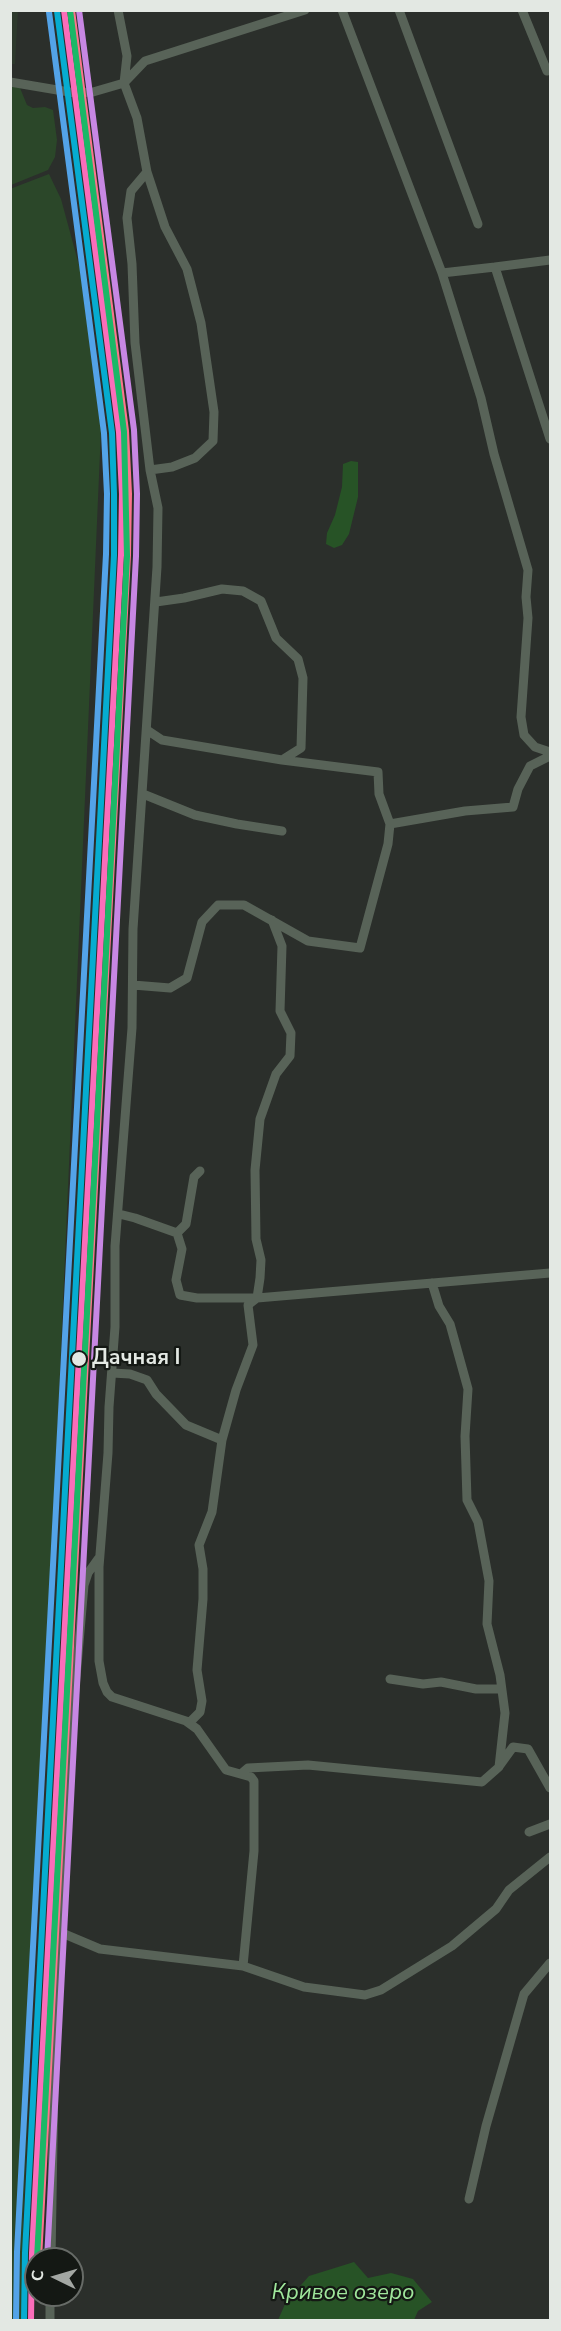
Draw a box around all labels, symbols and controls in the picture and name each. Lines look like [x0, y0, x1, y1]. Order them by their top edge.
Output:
place label: Дачная I [92, 1346, 181, 1372]
marker: Дачная I [70, 1350, 88, 1368]
north arrow [24, 2247, 84, 2307]
text: С [27, 2269, 49, 2282]
water label: Кривое озеро [272, 2281, 414, 2307]

